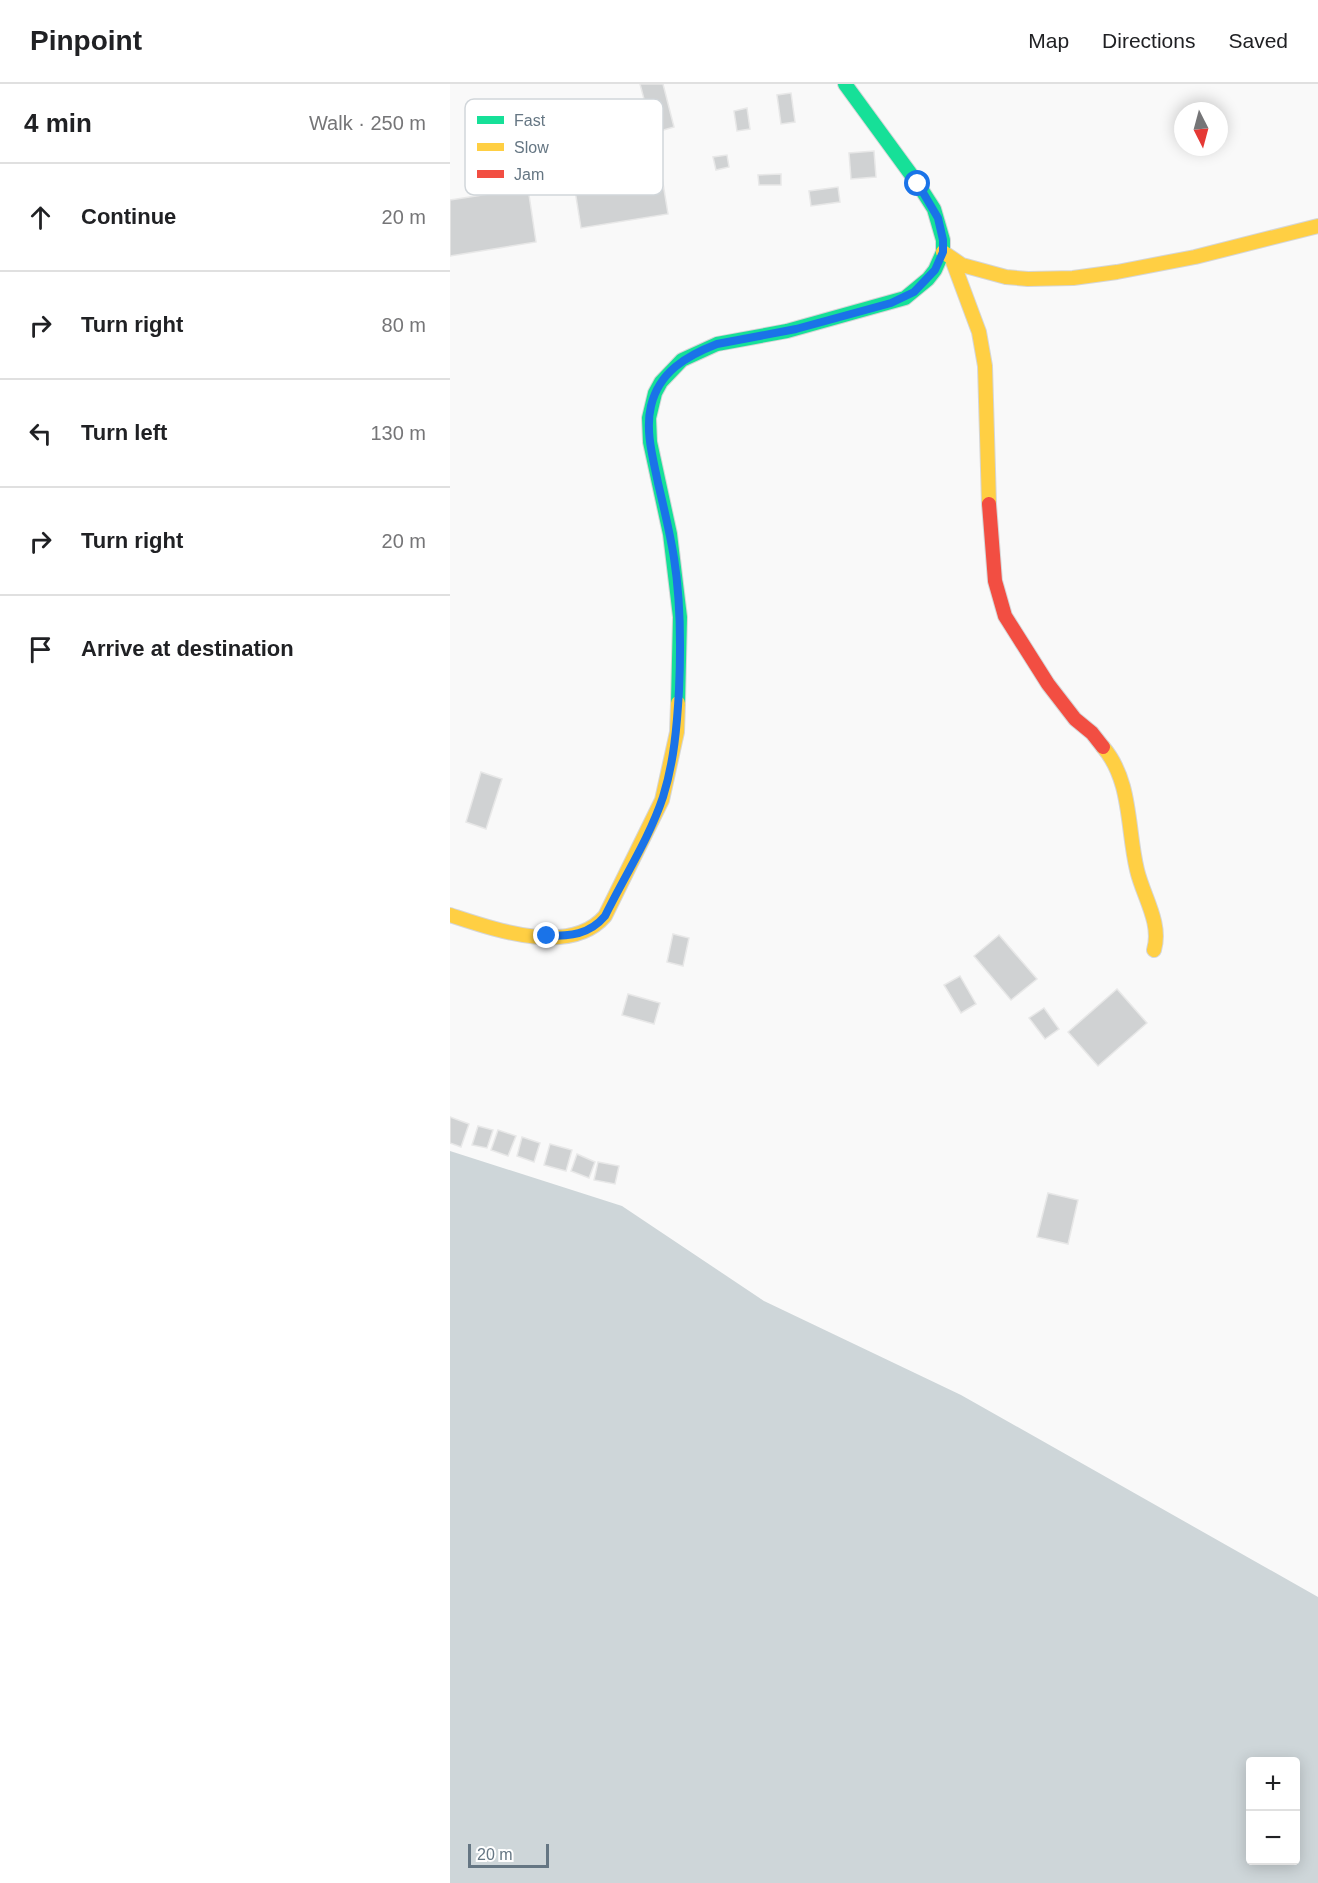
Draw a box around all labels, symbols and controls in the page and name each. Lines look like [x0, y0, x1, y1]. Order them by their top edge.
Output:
text: Pinpoint [30, 25, 142, 56]
text: Map [1028, 29, 1069, 52]
text: Directions [1102, 29, 1195, 52]
text: Saved [1228, 29, 1288, 52]
legend [465, 99, 663, 195]
north arrow [1174, 102, 1228, 156]
text: 4 min [24, 108, 92, 138]
text: Walk · 250 m [309, 112, 426, 134]
text: Fast [514, 112, 546, 129]
text: Slow [514, 139, 549, 156]
text: Jam [514, 166, 544, 183]
route start [904, 170, 930, 196]
icon: ahead [24, 201, 57, 234]
text: Continue [81, 204, 176, 229]
text: 20 m [382, 206, 426, 228]
icon: right [24, 309, 57, 342]
text: Turn right [81, 312, 183, 337]
text: 80 m [382, 314, 426, 336]
icon: left [24, 417, 57, 450]
text: Turn left [81, 420, 167, 445]
text: 130 m [370, 422, 426, 444]
icon: right [24, 525, 57, 558]
text: Turn right [81, 528, 183, 553]
text: 20 m [382, 530, 426, 552]
icon: arrive [24, 633, 57, 666]
text: Arrive at destination [81, 636, 294, 661]
route end [533, 922, 559, 948]
map controls [1246, 1757, 1300, 1865]
button: + [1246, 1757, 1300, 1811]
button: − [1246, 1811, 1300, 1865]
scale bar [468, 1841, 549, 1868]
text: 20 m [477, 1846, 513, 1863]

